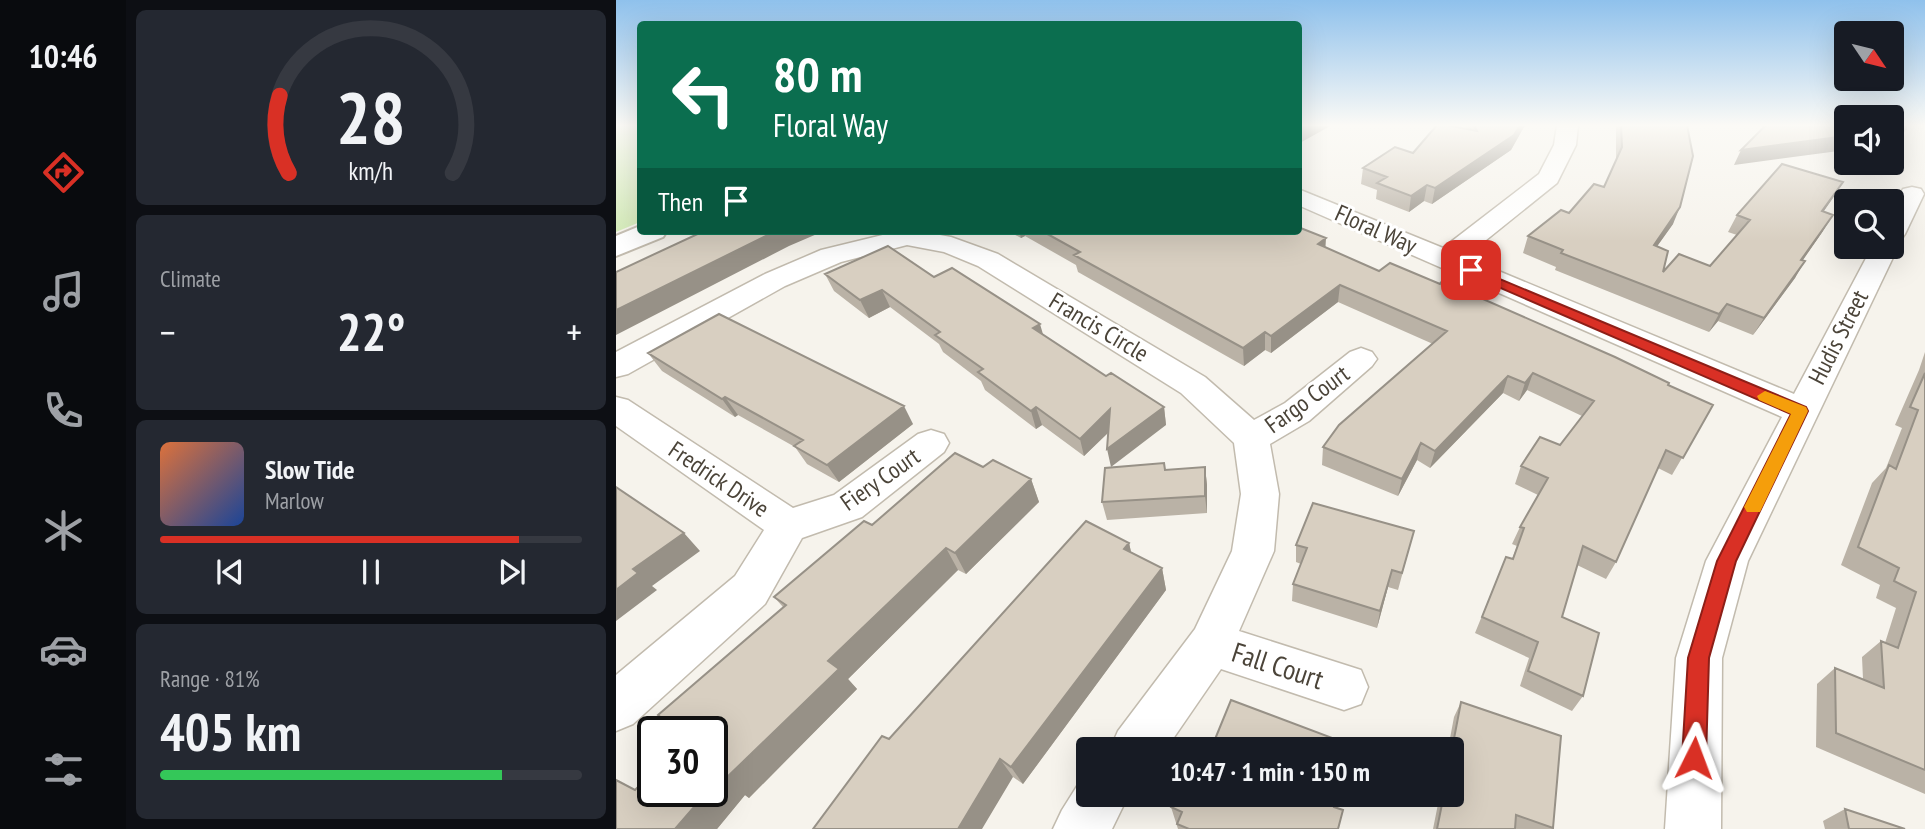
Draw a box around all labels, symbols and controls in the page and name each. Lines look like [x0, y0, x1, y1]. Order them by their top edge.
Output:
north arrow [1834, 21, 1904, 91]
map controls [1834, 21, 1904, 259]
text: 10:46 [28, 35, 98, 77]
text: 80 m [773, 42, 862, 106]
icon: left [658, 49, 749, 140]
text: 28 [336, 70, 406, 164]
text: Floral Way [773, 104, 888, 146]
button: sound [1834, 105, 1904, 175]
icon: directions [39, 148, 88, 197]
text: km/h [349, 155, 393, 187]
icon: arrive [717, 182, 755, 220]
text: Then [658, 185, 703, 218]
button: search [1834, 189, 1904, 259]
street label: Floral Way [1330, 197, 1422, 261]
pin [1441, 240, 1501, 300]
icon: arrive [1452, 251, 1490, 289]
text: Climate [160, 264, 221, 293]
icon: music [39, 267, 88, 316]
street label: Hudis Street [1801, 284, 1875, 389]
street label: Francis Circle [1044, 285, 1154, 369]
text: 22° [337, 298, 405, 365]
text: − [160, 307, 176, 356]
text: + [566, 307, 582, 356]
street label: Fargo Court [1259, 358, 1356, 440]
icon: phone [39, 386, 88, 435]
street label: Fredrick Drive [663, 434, 775, 524]
street label: Fiery Court [834, 440, 926, 517]
text: Slow Tide [265, 453, 355, 486]
text: Marlow [265, 486, 324, 515]
icon: climate [39, 506, 88, 555]
icon: previous [211, 553, 249, 591]
icon: pause [352, 553, 390, 591]
icon: next [493, 553, 531, 591]
icon: car [39, 625, 88, 674]
street label: Fall Court [1228, 633, 1329, 697]
text: Range · 81% [160, 664, 260, 693]
text: 405 km [160, 698, 301, 765]
speed limit sign: 30 [637, 716, 728, 807]
position arrow [1657, 721, 1731, 795]
icon: filters [39, 745, 88, 794]
text: 10:47 · 1 min · 150 m [1170, 755, 1370, 788]

